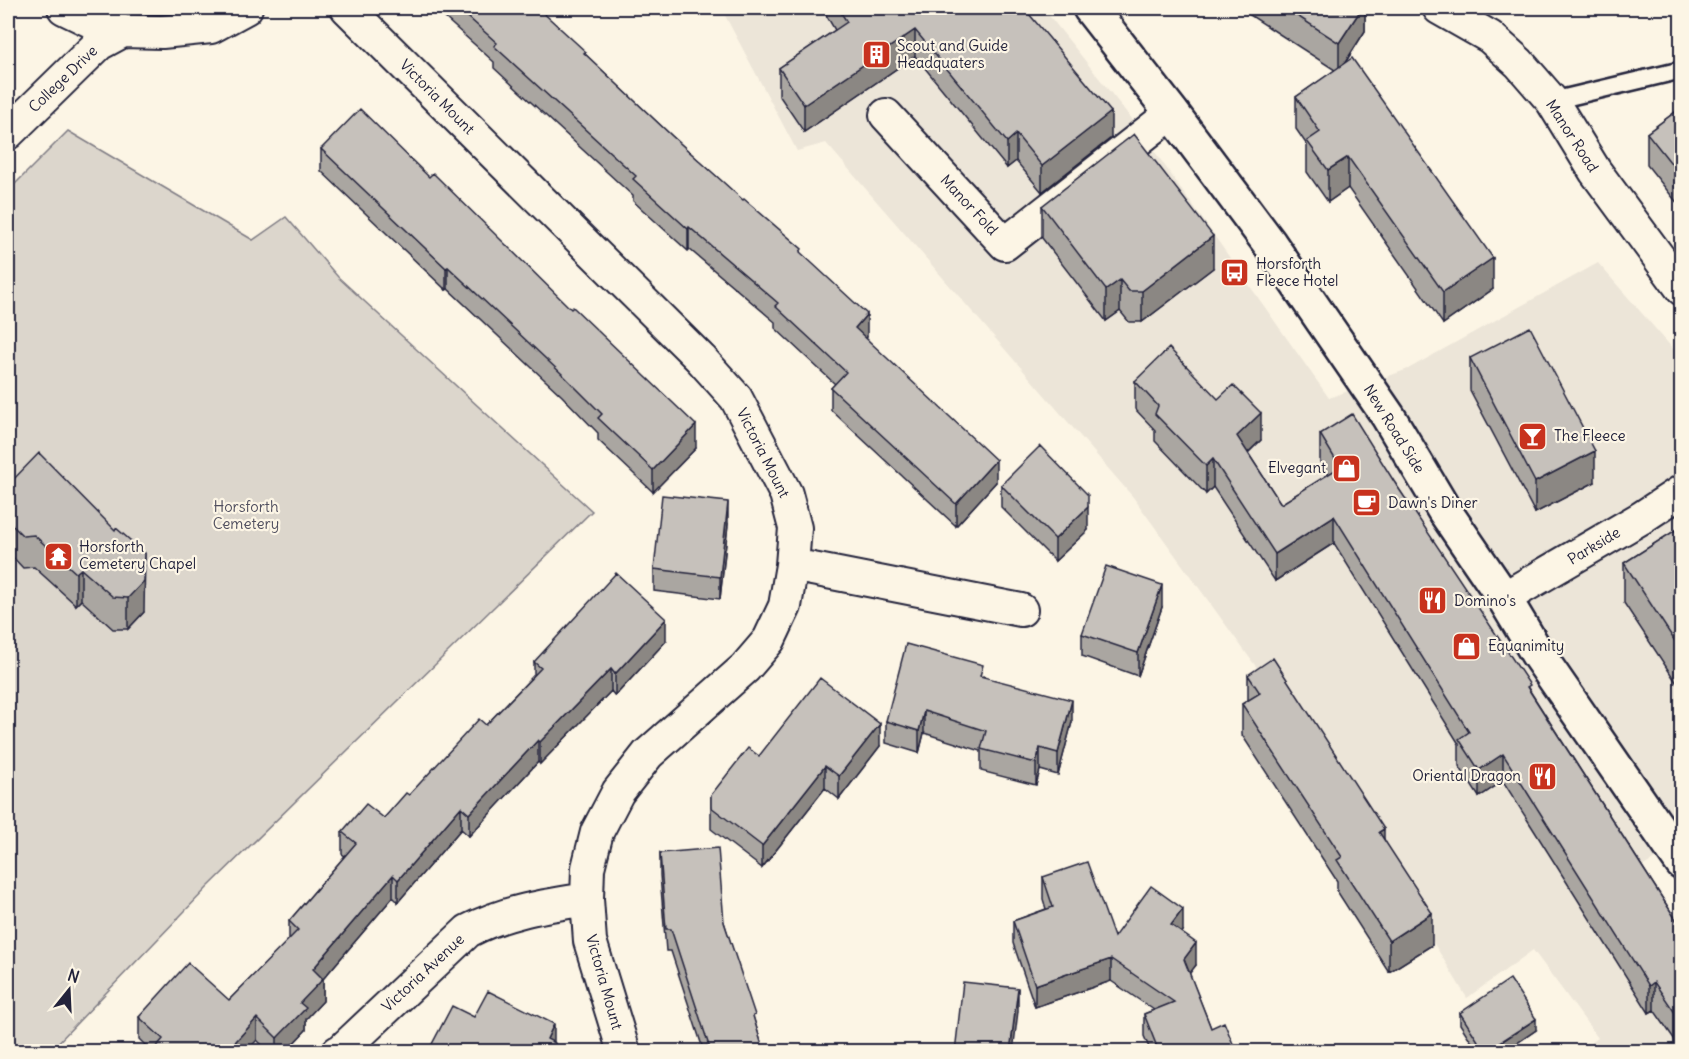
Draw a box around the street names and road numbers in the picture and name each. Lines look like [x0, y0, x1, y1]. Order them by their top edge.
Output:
street label: College Drive [24, 41, 101, 116]
street label: Victoria Mount [396, 55, 479, 138]
street label: Manor Road [1542, 96, 1603, 176]
street label: Manor Fold [937, 170, 1002, 239]
street label: New Road Side [1360, 381, 1429, 477]
street label: Victoria Mount [733, 405, 794, 501]
street label: Parkside [1564, 522, 1623, 569]
street label: Victoria Avenue [378, 930, 468, 1016]
street label: Victoria Mount [582, 932, 627, 1032]

